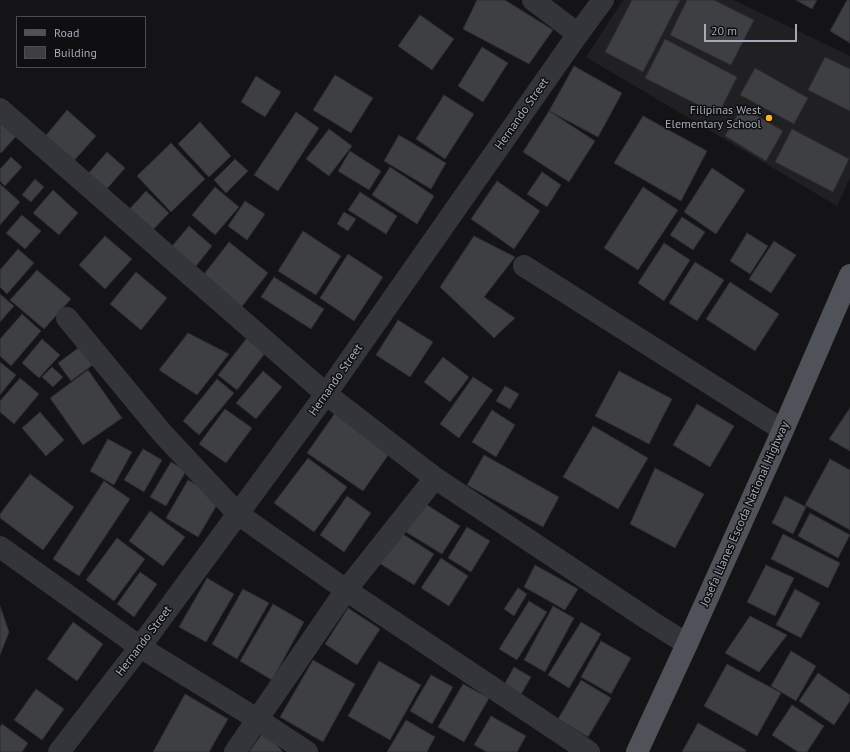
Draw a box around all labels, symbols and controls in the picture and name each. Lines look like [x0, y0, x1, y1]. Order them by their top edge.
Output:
legend [16, 16, 146, 68]
scale bar [706, 16, 799, 42]
text: 20 m [711, 23, 737, 38]
text: Road [54, 25, 79, 40]
text: Building [54, 45, 97, 60]
street label: Hernando Street [492, 75, 552, 153]
place label: Filipinas West Elementary School [665, 104, 761, 132]
marker: Filipinas West Elementary School [764, 113, 774, 123]
street label: Hernando Street [306, 341, 366, 419]
street label: Josefa Llanes Escoda National Highway [698, 419, 792, 609]
street label: Hernando Street [113, 603, 175, 679]

